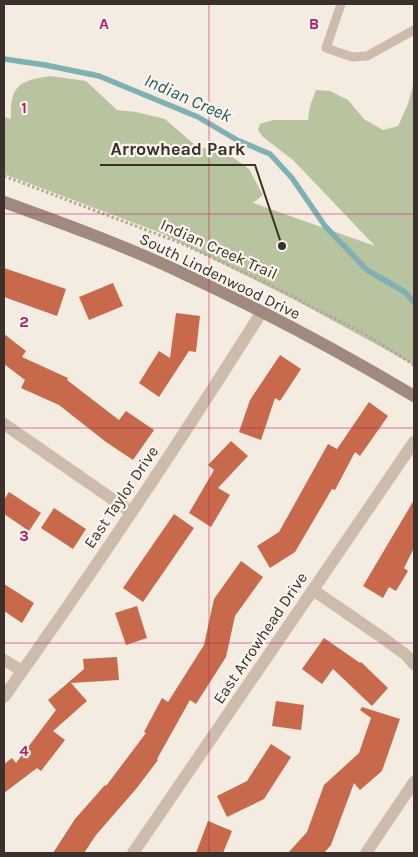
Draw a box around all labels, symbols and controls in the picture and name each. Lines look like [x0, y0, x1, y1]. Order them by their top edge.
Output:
text: A [99, 14, 109, 33]
text: B [309, 14, 319, 33]
water label: Indian Creek [141, 69, 236, 127]
text: 1 [21, 98, 27, 117]
callout: Arrowhead Park [100, 132, 255, 165]
text: Arrowhead Park [111, 138, 246, 160]
street label: Indian Creek Trail [158, 215, 280, 283]
street label: South Lindenwood Drive [136, 229, 304, 323]
text: 2 [19, 312, 29, 331]
street label: East Taylor Drive [80, 442, 162, 552]
text: 3 [19, 526, 29, 545]
street label: East Arrowhead Drive [209, 569, 311, 707]
text: 4 [19, 741, 29, 760]

